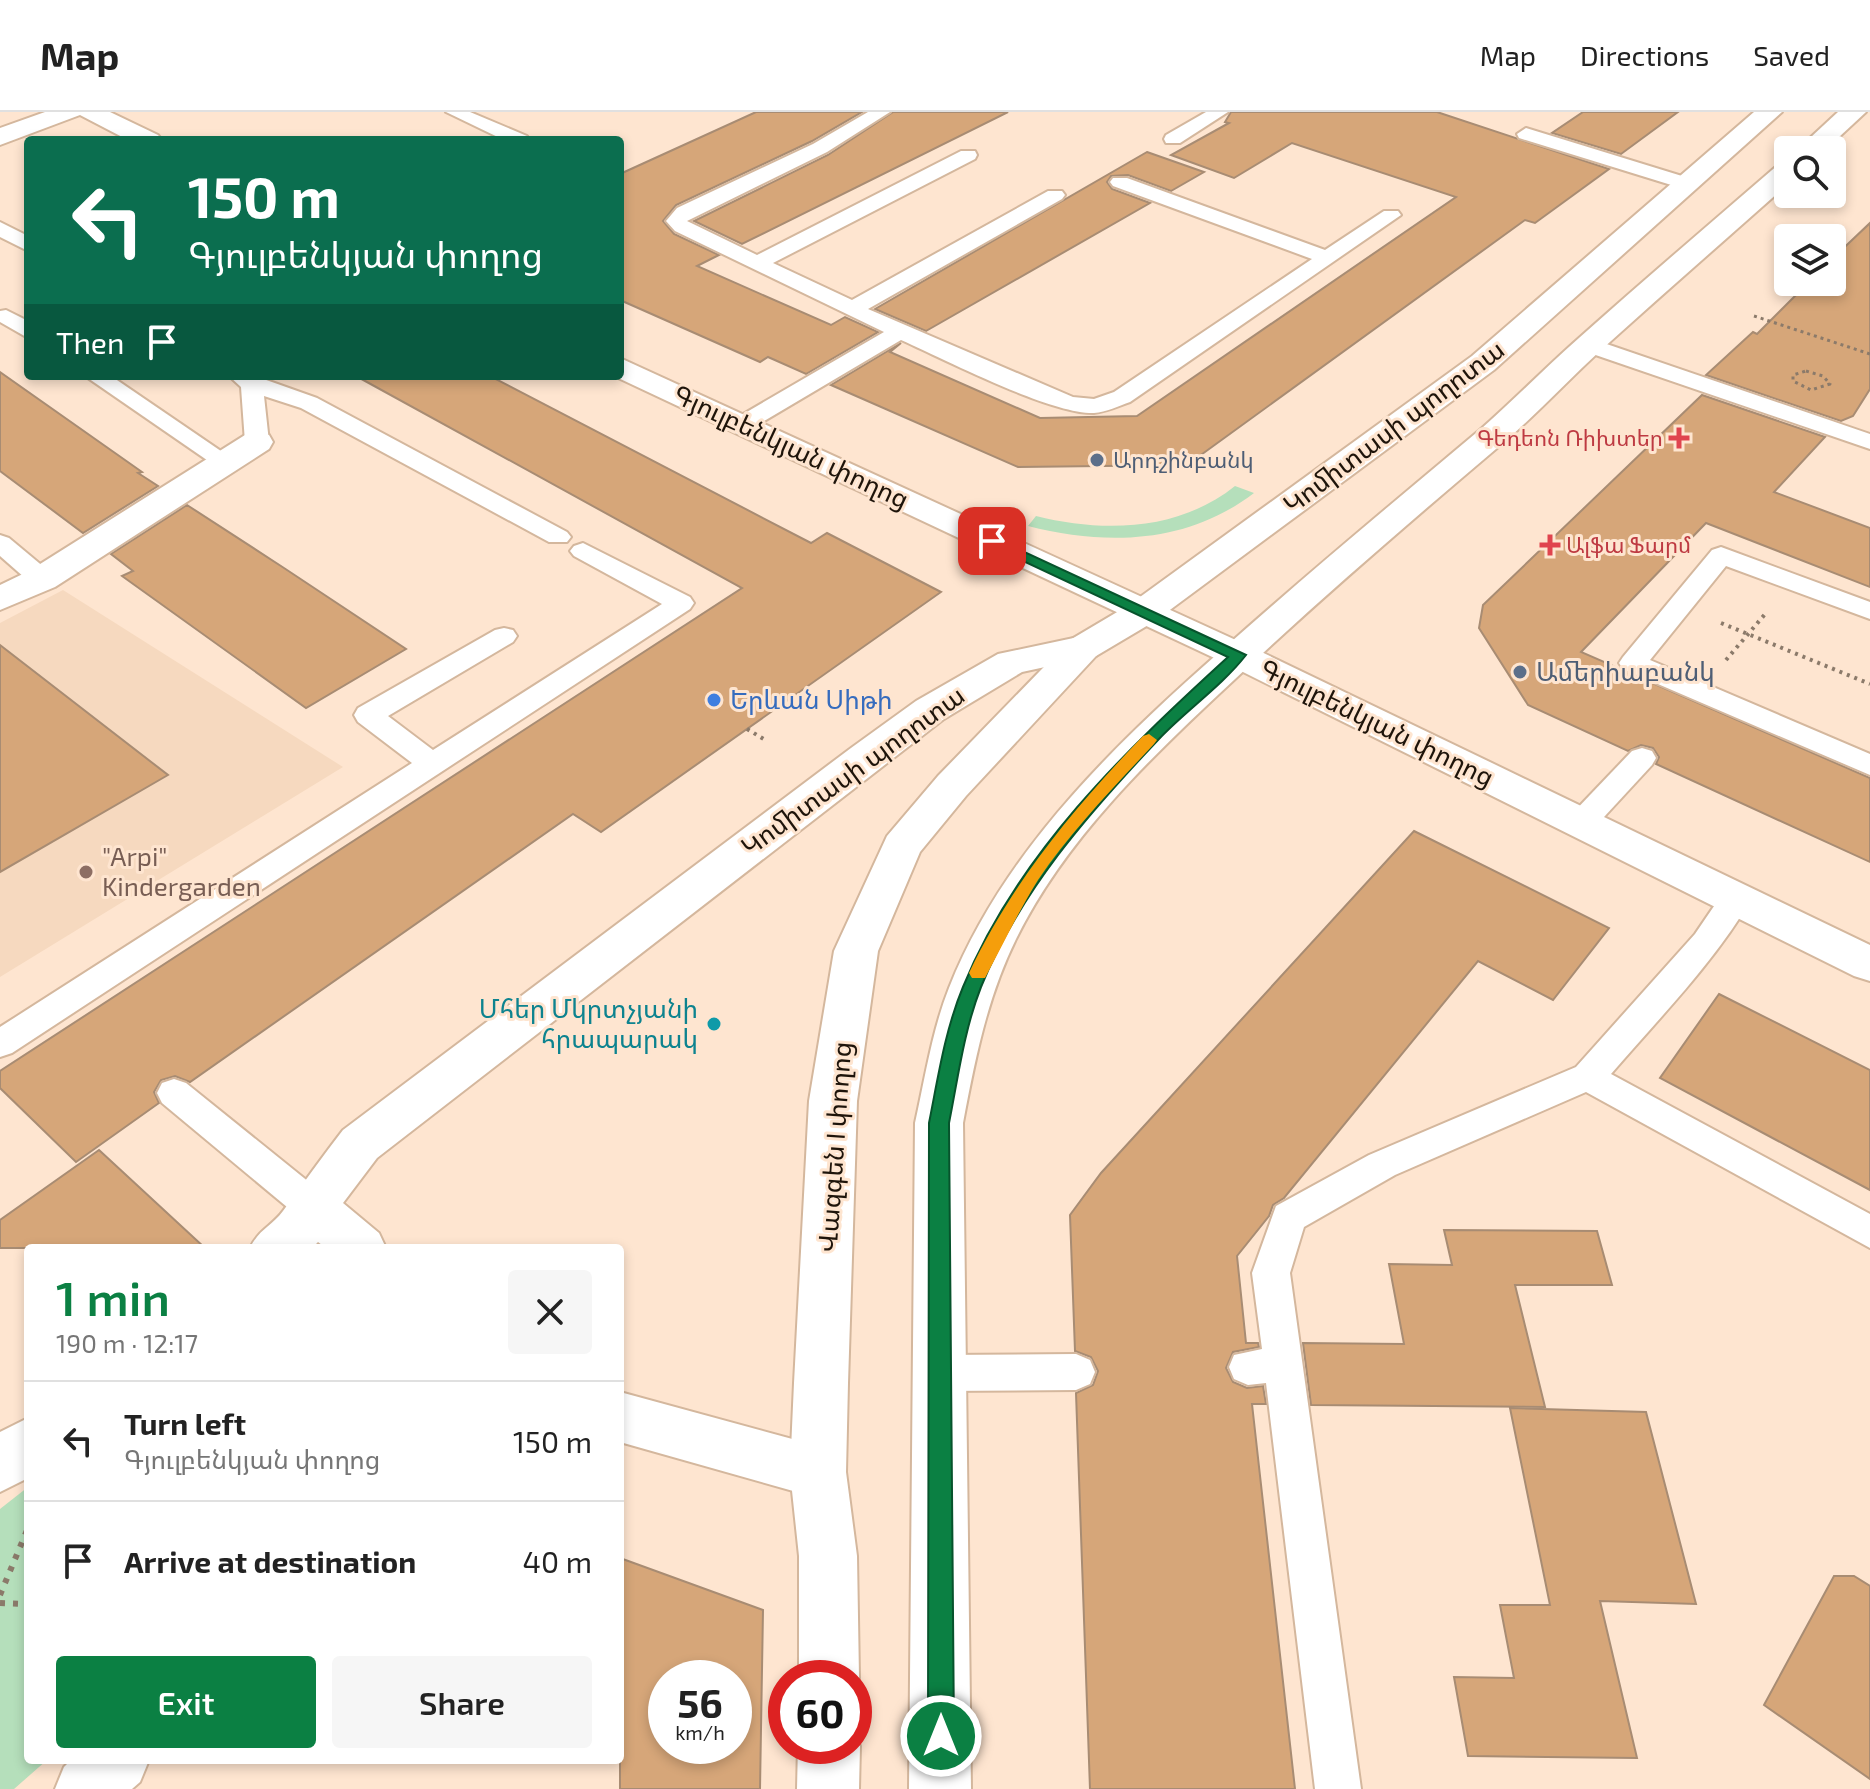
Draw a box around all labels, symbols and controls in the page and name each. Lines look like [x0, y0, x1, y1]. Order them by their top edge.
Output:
text: Map [40, 32, 119, 78]
text: Map [1480, 38, 1536, 72]
text: Directions [1580, 38, 1709, 72]
text: Saved [1753, 38, 1830, 72]
map controls [1774, 136, 1846, 296]
button: search [1774, 136, 1846, 208]
text: 150 m [188, 162, 340, 229]
icon: left [56, 168, 160, 272]
button: layers [1774, 224, 1846, 296]
text: Գյուլբենկյան փողոց [188, 232, 543, 275]
icon: arrive [140, 320, 184, 364]
text: Then [56, 324, 124, 360]
street label: Կոմիտասի պողոտա [1277, 333, 1510, 520]
street label: Գյուլբենկյան փողոց [668, 377, 914, 515]
place label: Գեդեոն Ռիխտեր [1477, 424, 1663, 451]
marker: Գեդեոն Ռիխտեր [1670, 429, 1688, 447]
place label: Արդշինբանկ [1113, 446, 1254, 473]
marker: Արդշինբանկ [1088, 451, 1106, 469]
pin [958, 507, 1026, 575]
icon: arrive [970, 519, 1014, 563]
place label: Ալֆա Ֆարմ [1566, 531, 1691, 558]
marker: Ալֆա Ֆարմ [1541, 536, 1559, 554]
street label: Գյուլբենկյան փողոց [1255, 652, 1500, 793]
place label: Ամերիաբանկ [1536, 655, 1715, 687]
marker: Ամերիաբանկ [1511, 663, 1529, 681]
street label: Կոմիտասի պողոտա [734, 678, 970, 862]
place label: Երևան Սիթի [730, 683, 893, 715]
marker: Երևան Սիթի [705, 691, 723, 709]
place label: "Arpi" Kindergarden [102, 840, 261, 901]
marker: "Arpi" Kindergarden [77, 863, 95, 881]
place label: Մհեր Մկրտչյանի հրապարակ [479, 992, 698, 1054]
marker: Մհեր Մկրտչյանի հրապարակ [705, 1015, 723, 1033]
street label: Վազգեն I փողոց [811, 1040, 857, 1254]
text: 1 min [56, 1268, 170, 1326]
button: close [508, 1270, 592, 1354]
text: 190 m · 12:17 [56, 1327, 198, 1358]
text: Turn left [124, 1405, 246, 1441]
icon: left [56, 1419, 100, 1463]
text: 150 m [513, 1423, 592, 1459]
text: Գյուլբենկյան փողոց [124, 1443, 380, 1474]
icon: arrive [56, 1539, 100, 1583]
text: Arrive at destination [124, 1543, 416, 1579]
text: 40 m [522, 1543, 592, 1579]
button: Exit [56, 1656, 316, 1748]
button: Share [332, 1656, 592, 1748]
speed limit sign: 60 [768, 1660, 872, 1764]
text: 56 [677, 1678, 723, 1726]
position arrow [899, 1694, 983, 1778]
text: km/h [675, 1720, 725, 1744]

